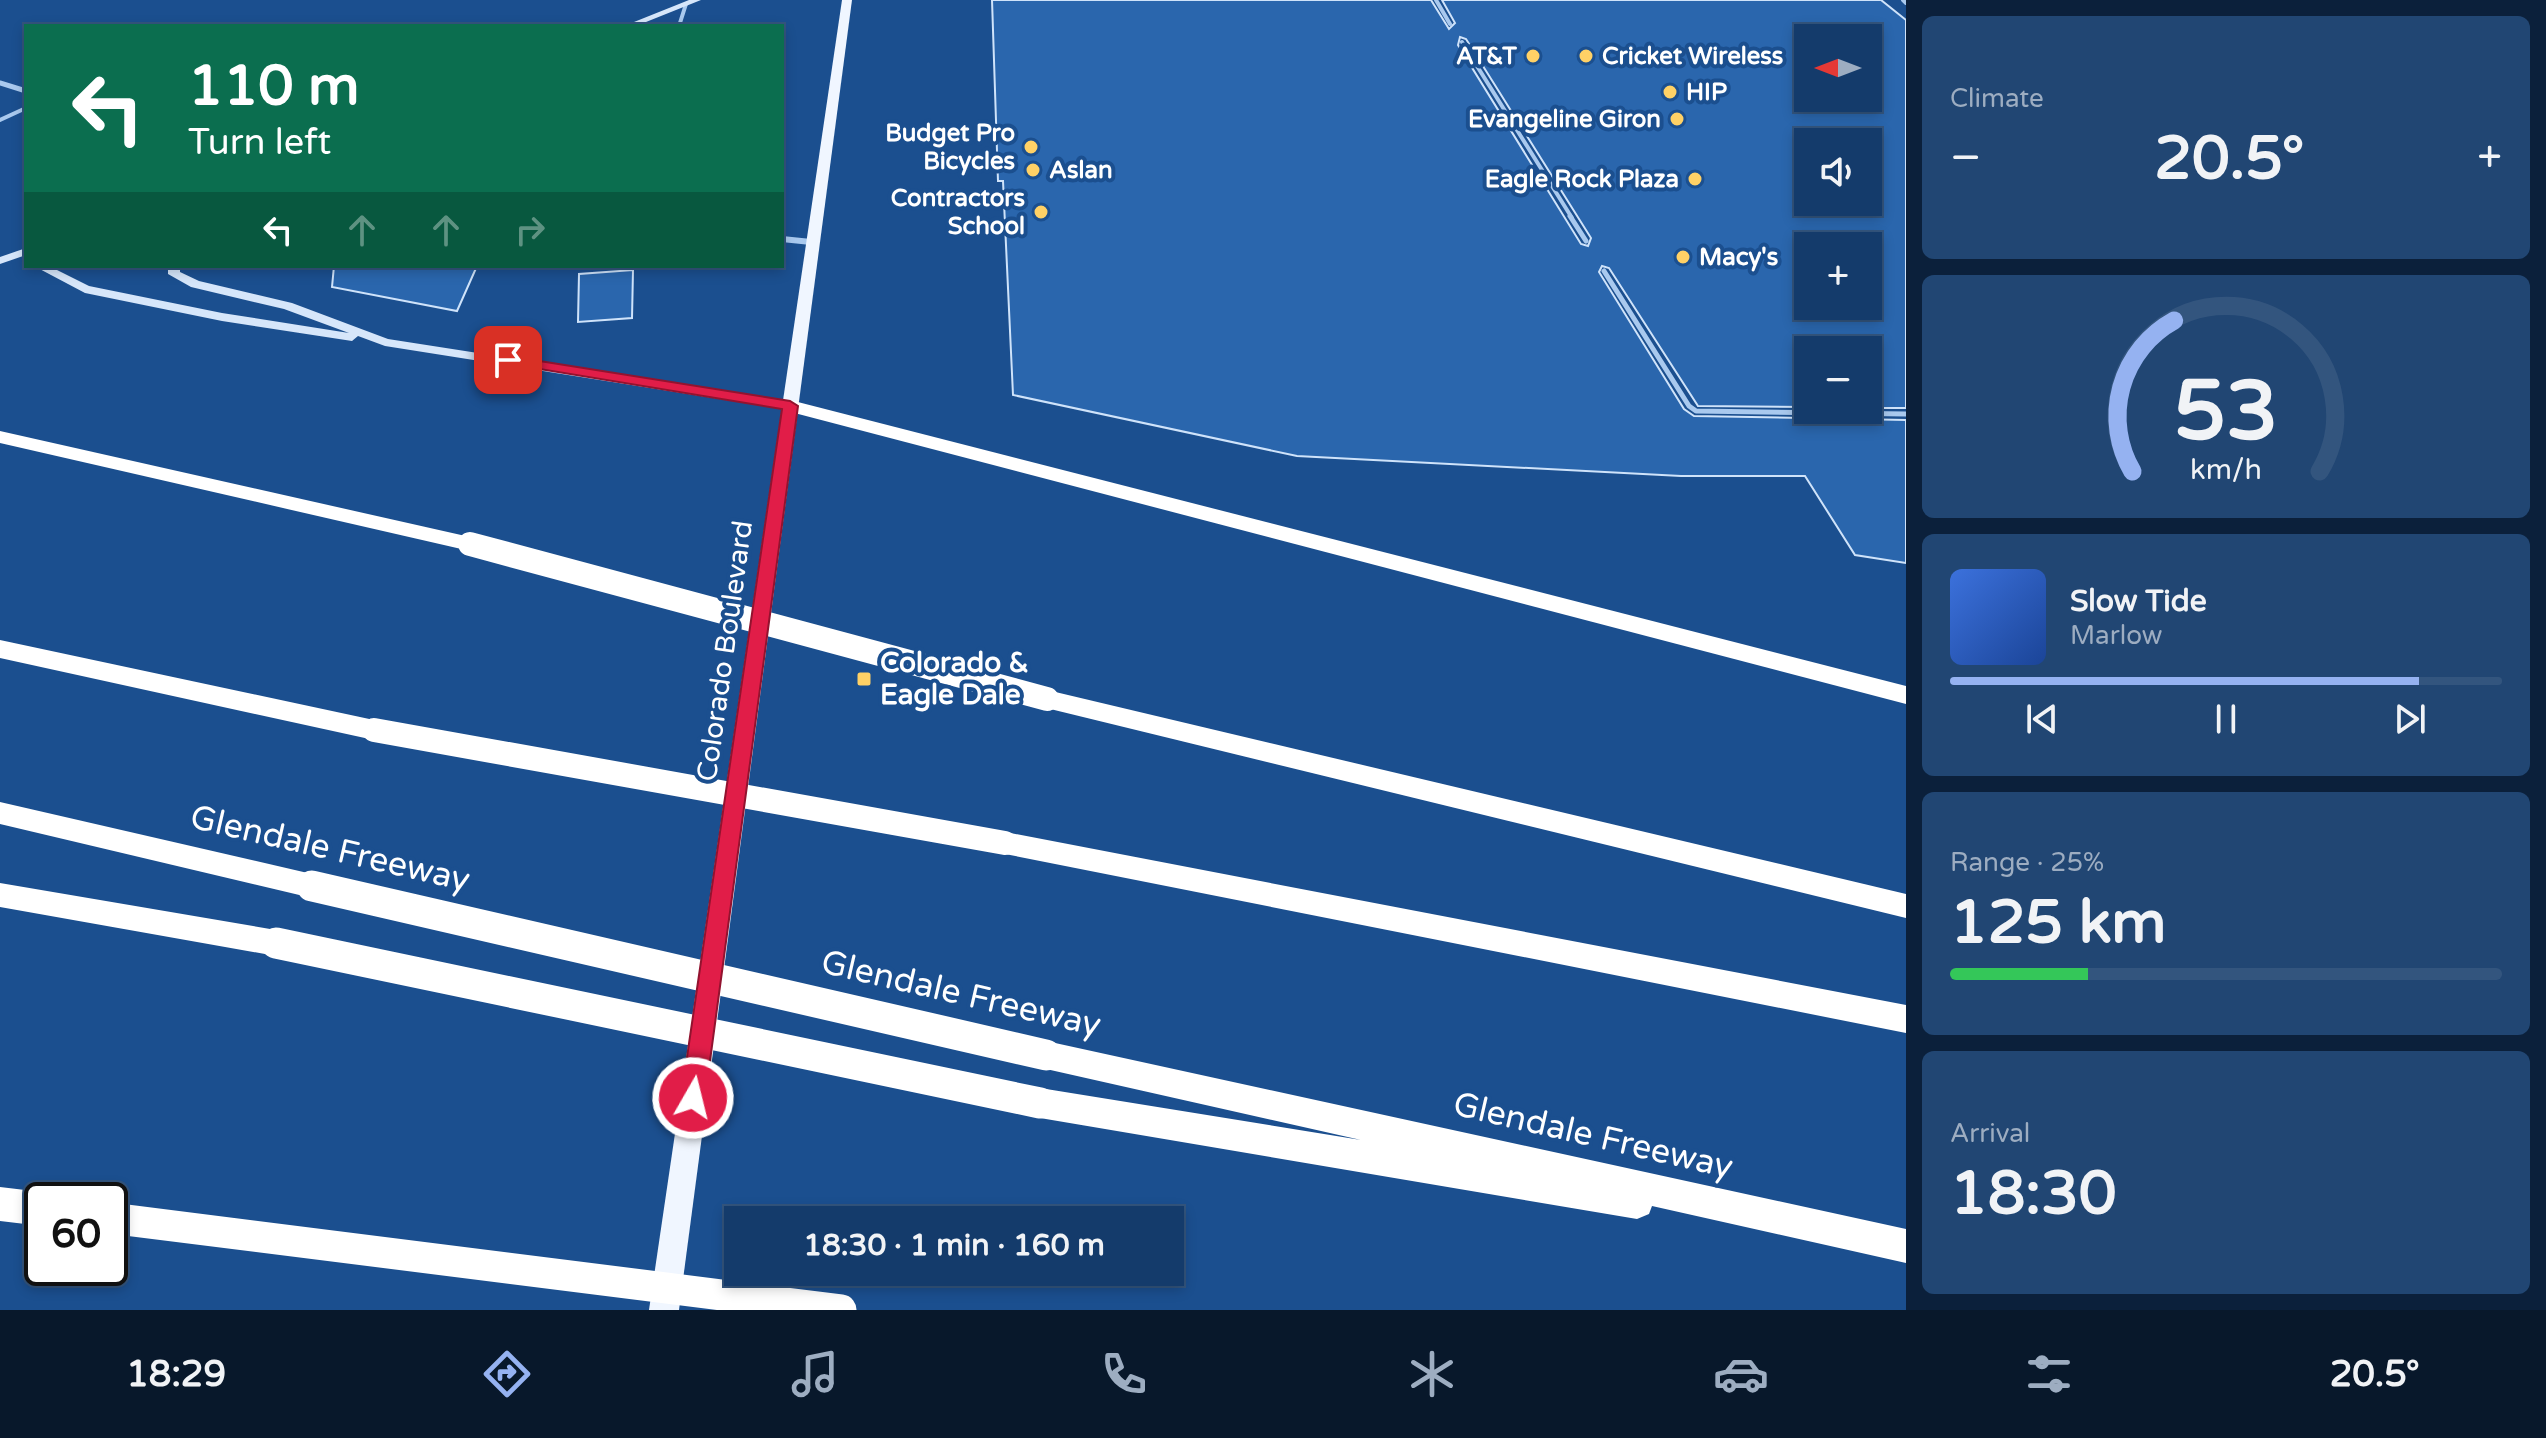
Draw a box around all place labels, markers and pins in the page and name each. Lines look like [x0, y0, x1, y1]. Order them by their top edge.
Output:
place label: AT&T [1456, 42, 1517, 71]
place label: Cricket Wireless [1602, 42, 1783, 71]
marker: AT&T [1524, 47, 1542, 65]
marker: Cricket Wireless [1577, 47, 1595, 65]
place label: HIP [1686, 78, 1727, 107]
marker: HIP [1661, 83, 1679, 101]
place label: Evangeline Giron [1468, 105, 1661, 134]
marker: Evangeline Giron [1668, 110, 1686, 128]
place label: Budget Pro Bicycles [885, 119, 1015, 176]
marker: Budget Pro Bicycles [1022, 138, 1040, 156]
place label: Aslan [1049, 156, 1113, 185]
marker: Aslan [1024, 161, 1042, 179]
place label: Eagle Rock Plaza [1485, 165, 1679, 194]
marker: Eagle Rock Plaza [1686, 170, 1704, 188]
place label: Contractors School [891, 184, 1025, 241]
marker: Contractors School [1032, 203, 1050, 221]
place label: Macy's [1699, 243, 1778, 272]
marker: Macy's [1674, 248, 1692, 266]
pin [474, 326, 542, 394]
place label: Colorado & Eagle Dale [880, 646, 1029, 712]
marker: Colorado & Eagle Dale [855, 670, 873, 688]

